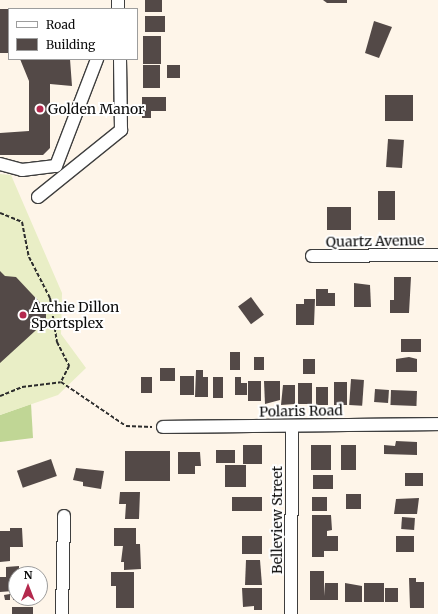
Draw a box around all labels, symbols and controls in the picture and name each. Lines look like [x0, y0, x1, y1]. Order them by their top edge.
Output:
legend [8, 8, 138, 60]
text: Road [46, 17, 75, 32]
text: Building [46, 37, 95, 52]
place label: Golden Manor [48, 101, 144, 117]
marker: Golden Manor [35, 104, 45, 114]
street label: Quartz Avenue [326, 232, 424, 250]
place label: Archie Dillon Sportsplex [31, 299, 119, 332]
marker: Archie Dillon Sportsplex [18, 310, 28, 320]
street label: Polaris Road [259, 402, 343, 420]
street label: Belleview Street [269, 466, 285, 574]
north arrow [8, 566, 48, 606]
text: N [24, 568, 32, 582]

